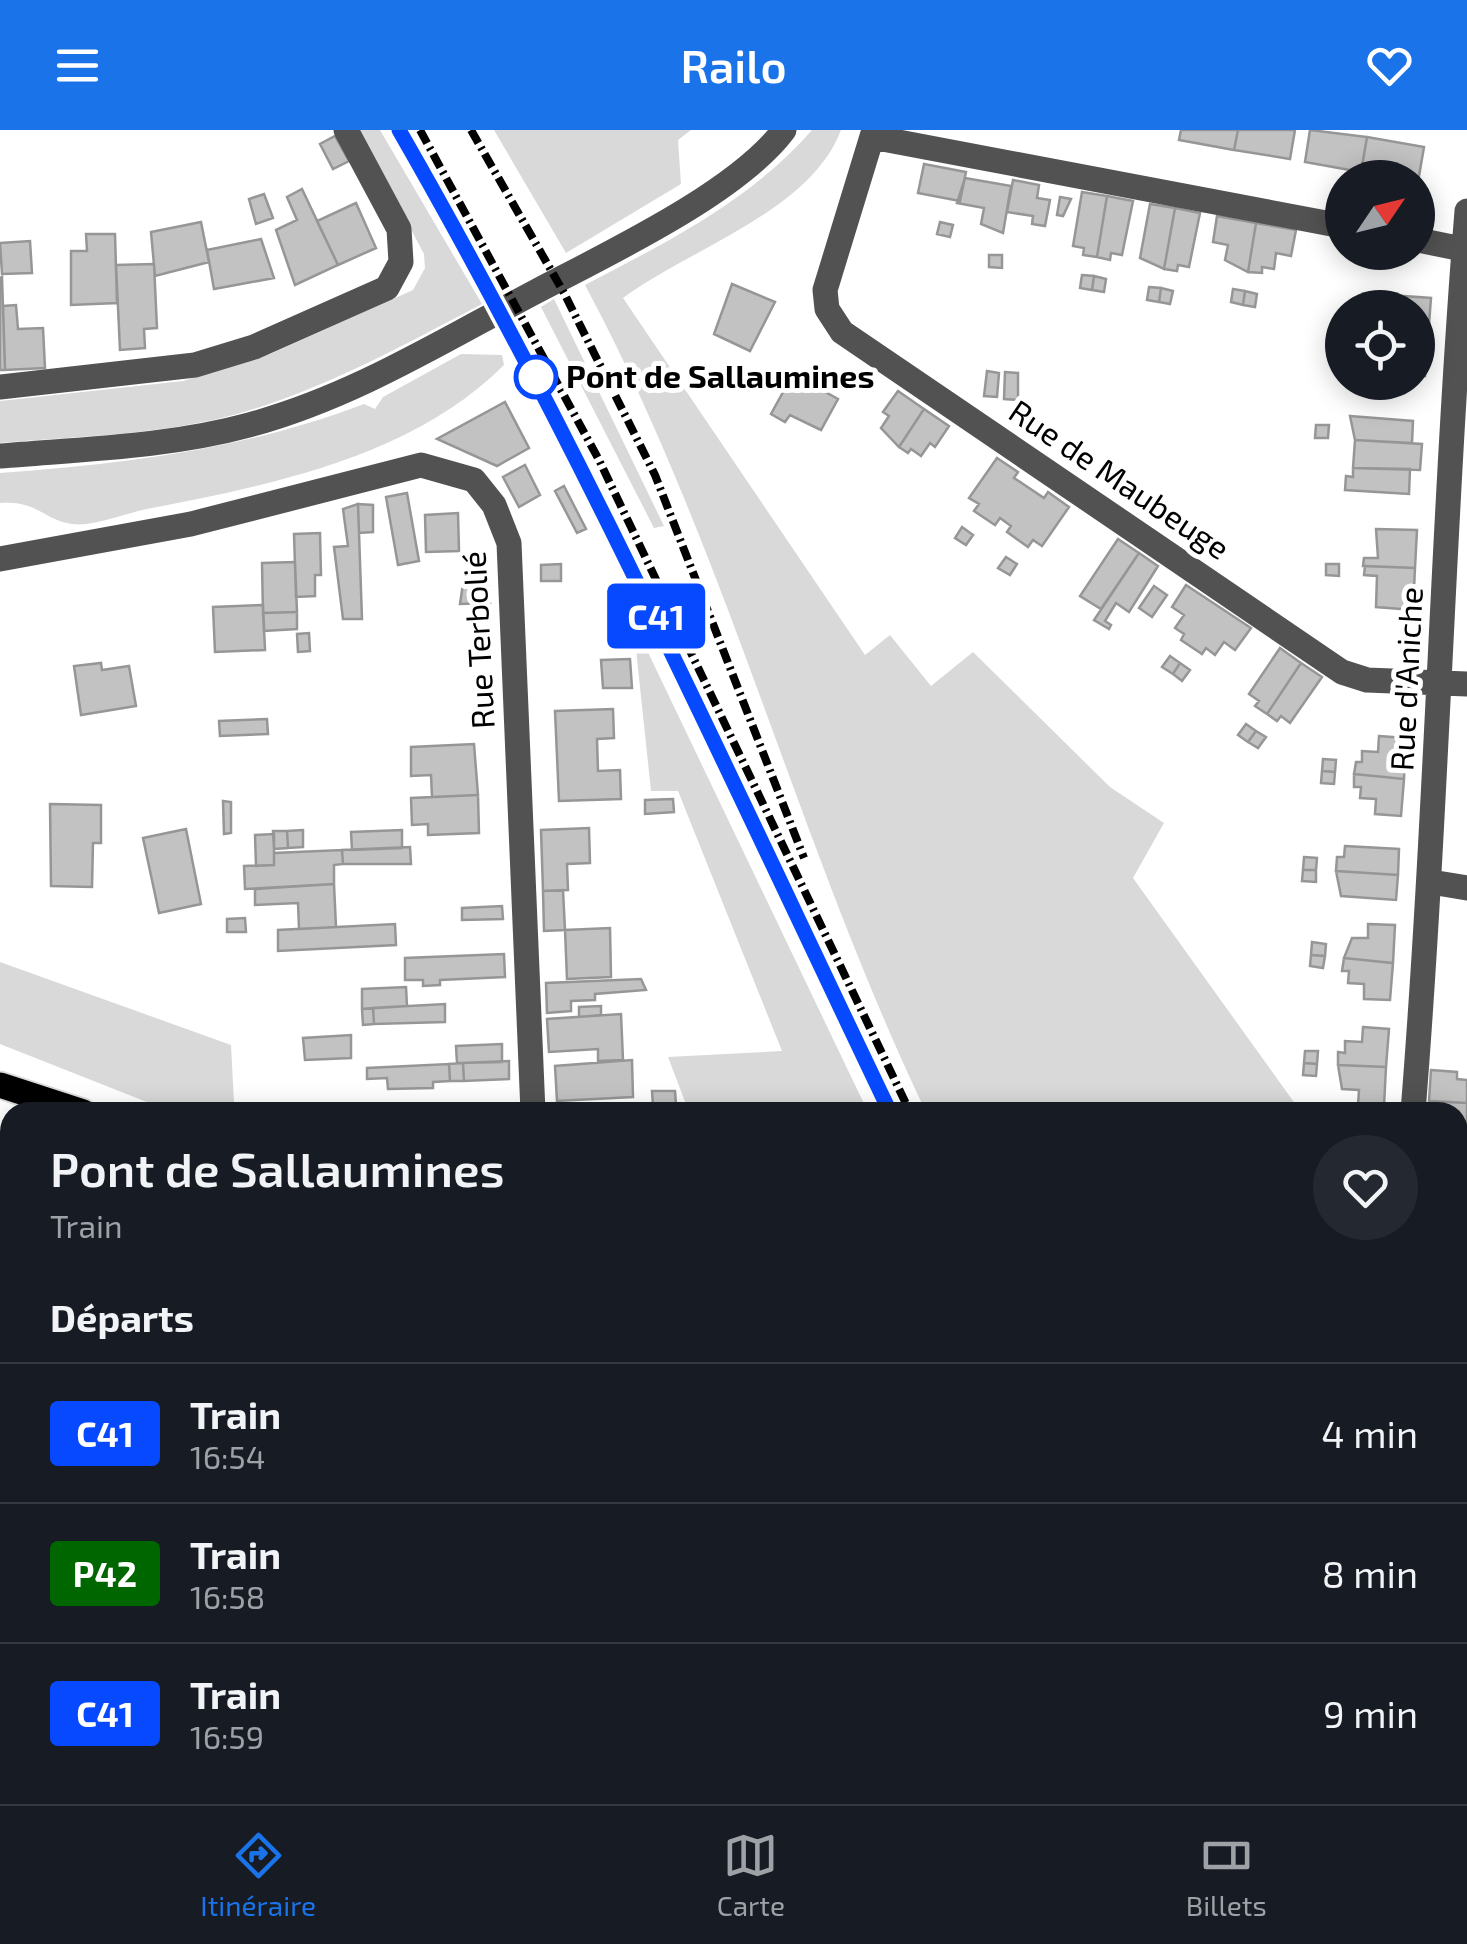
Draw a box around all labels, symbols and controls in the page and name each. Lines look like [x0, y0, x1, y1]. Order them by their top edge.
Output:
icon: menu [50, 38, 105, 93]
text: Railo [681, 38, 786, 92]
icon: heart [1362, 38, 1417, 93]
north arrow [1325, 160, 1435, 270]
map controls [1325, 160, 1435, 400]
button: locate [1325, 290, 1435, 400]
marker: Pont de Sallaumines [515, 356, 557, 398]
place label: Pont de Sallaumines [566, 356, 874, 394]
street label: Rue de Maubeuge [1003, 391, 1237, 566]
street label: Rue Terbolié [453, 550, 501, 730]
line badge: C41 [598, 584, 714, 648]
street label: Rue d'Aniche [1381, 586, 1429, 772]
text: C41 [627, 595, 685, 637]
button: heart [1313, 1135, 1418, 1240]
text: Pont de Sallaumines [50, 1139, 504, 1197]
text: Train [50, 1206, 123, 1244]
text: Départs [50, 1294, 194, 1340]
text: Train [190, 1391, 281, 1437]
text: 4 min [1321, 1410, 1418, 1456]
text: C41 [76, 1412, 134, 1454]
text: 16:54 [190, 1437, 265, 1475]
text: Train [190, 1531, 281, 1577]
text: 8 min [1322, 1550, 1418, 1596]
text: P42 [73, 1552, 137, 1594]
text: 16:58 [190, 1577, 265, 1615]
text: Train [190, 1671, 281, 1717]
text: 9 min [1323, 1690, 1418, 1736]
text: C41 [76, 1692, 134, 1734]
text: 16:59 [190, 1717, 264, 1755]
tab: Itinéraire [200, 1828, 316, 1922]
tab: Carte [717, 1828, 785, 1922]
tab: Billets [1186, 1828, 1267, 1922]

